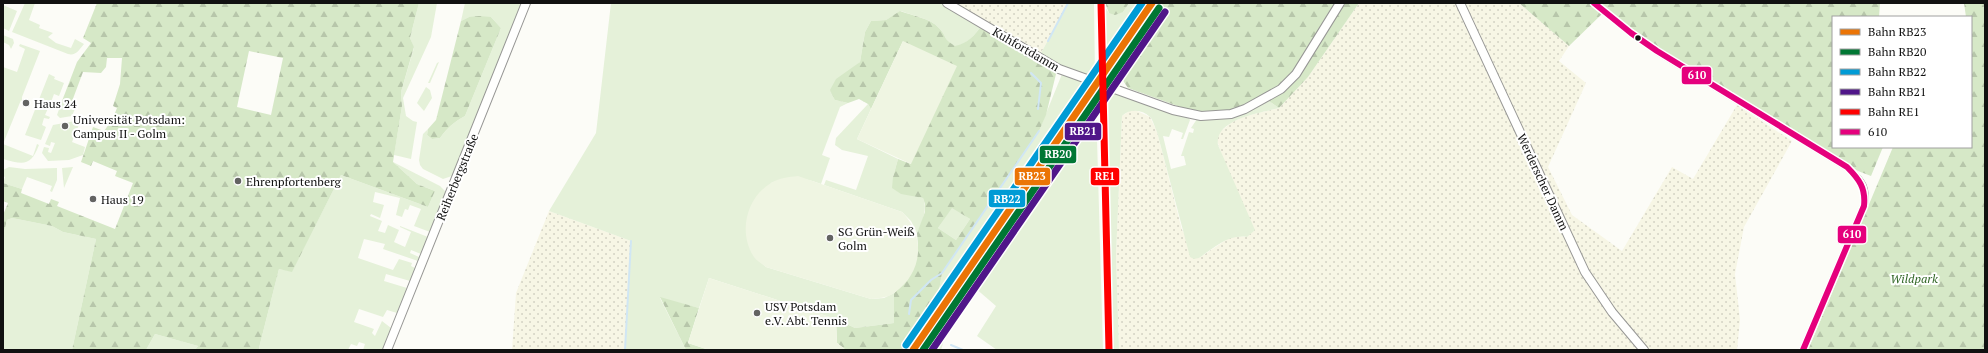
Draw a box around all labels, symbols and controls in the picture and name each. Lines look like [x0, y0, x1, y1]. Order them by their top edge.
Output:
legend [1832, 16, 1972, 148]
street label: Kuhfortdamm [990, 24, 1063, 74]
text: Bahn RB23 [1868, 24, 1926, 39]
unlabelled marker [1633, 33, 1643, 43]
text: Bahn RB20 [1868, 44, 1926, 59]
text: Bahn RB22 [1868, 64, 1926, 79]
line badge: 610 [1681, 66, 1712, 85]
text: 610 [1688, 68, 1706, 82]
text: Bahn RB21 [1868, 84, 1926, 99]
place label: Haus 24 [34, 96, 77, 111]
marker: Haus 24 [21, 98, 31, 108]
text: Bahn RE1 [1868, 104, 1920, 119]
place label: Universität Potsdam: Campus II - Golm [73, 112, 185, 141]
marker: Universität Potsdam: Campus II - Golm [60, 121, 70, 131]
line badge: RB21 [1064, 122, 1102, 141]
text: RB21 [1069, 124, 1097, 138]
text: 610 [1868, 124, 1887, 139]
street label: Reiherbergstraße [433, 131, 481, 223]
street label: Werderscher Damm [1514, 131, 1572, 233]
line badge: RB20 [1039, 145, 1077, 164]
text: RB20 [1044, 147, 1072, 161]
line badge: RB23 [1014, 167, 1051, 186]
line badge: RE1 [1090, 167, 1120, 186]
text: RB23 [1018, 169, 1046, 183]
text: RE1 [1095, 169, 1115, 183]
place label: Ehrenpfortenberg [246, 174, 342, 189]
marker: Ehrenpfortenberg [233, 176, 243, 186]
line badge: RB22 [988, 189, 1026, 208]
place label: Haus 19 [101, 192, 144, 207]
text: RB22 [993, 192, 1021, 206]
marker: Haus 19 [88, 194, 98, 204]
place label: SG Grün-Weiß Golm [838, 224, 915, 253]
line badge: 610 [1837, 225, 1867, 244]
text: 610 [1843, 227, 1861, 241]
marker: SG Grün-Weiß Golm [825, 233, 835, 243]
park label: Wildpark [1890, 271, 1938, 286]
place label: USV Potsdam e.V. Abt. Tennis [765, 299, 847, 328]
marker: USV Potsdam e.V. Abt. Tennis [752, 308, 762, 318]

